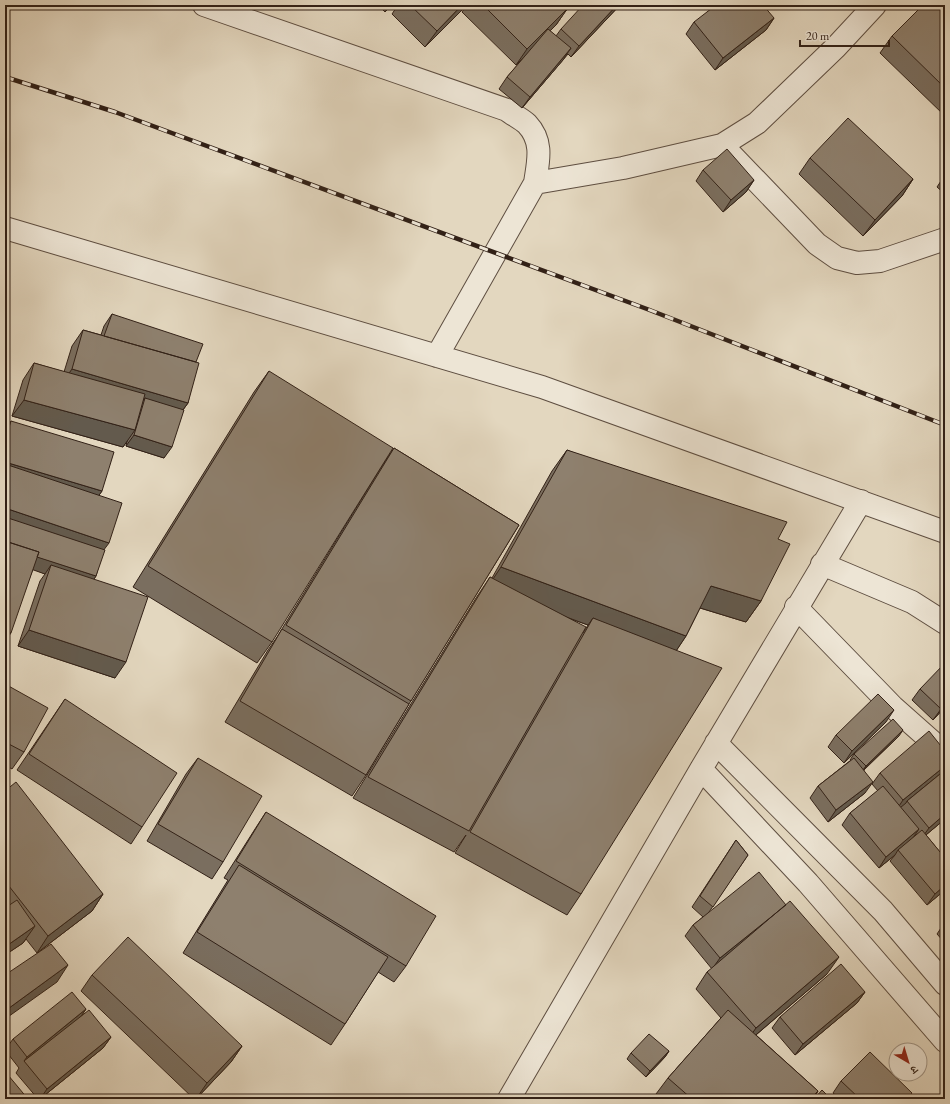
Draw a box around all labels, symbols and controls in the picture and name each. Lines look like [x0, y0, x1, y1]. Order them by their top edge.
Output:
scale bar [800, 22, 889, 48]
text: 20 m [806, 28, 830, 44]
north arrow [888, 1042, 928, 1082]
text: उ [907, 1062, 921, 1078]

